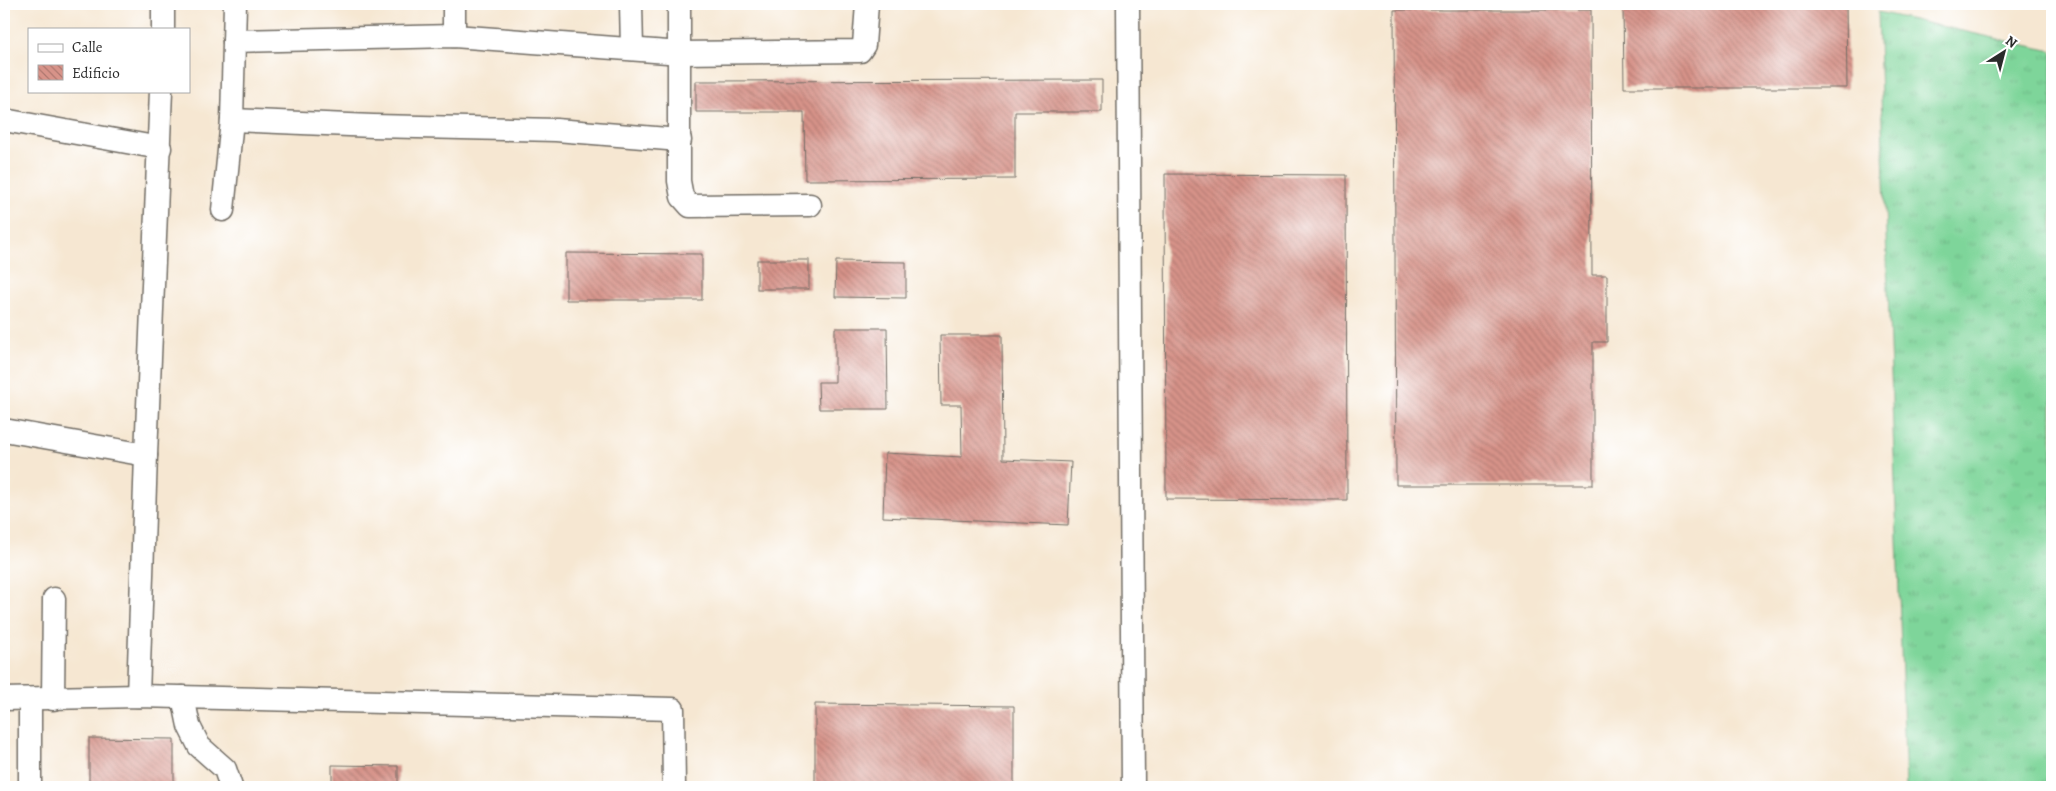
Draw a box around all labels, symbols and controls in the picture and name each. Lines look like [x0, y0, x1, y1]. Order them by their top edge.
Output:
legend [28, 28, 190, 92]
north arrow [1978, 28, 2028, 78]
text: N [2002, 31, 2021, 53]
text: Calle [72, 37, 103, 57]
text: Edificio [72, 63, 120, 83]

